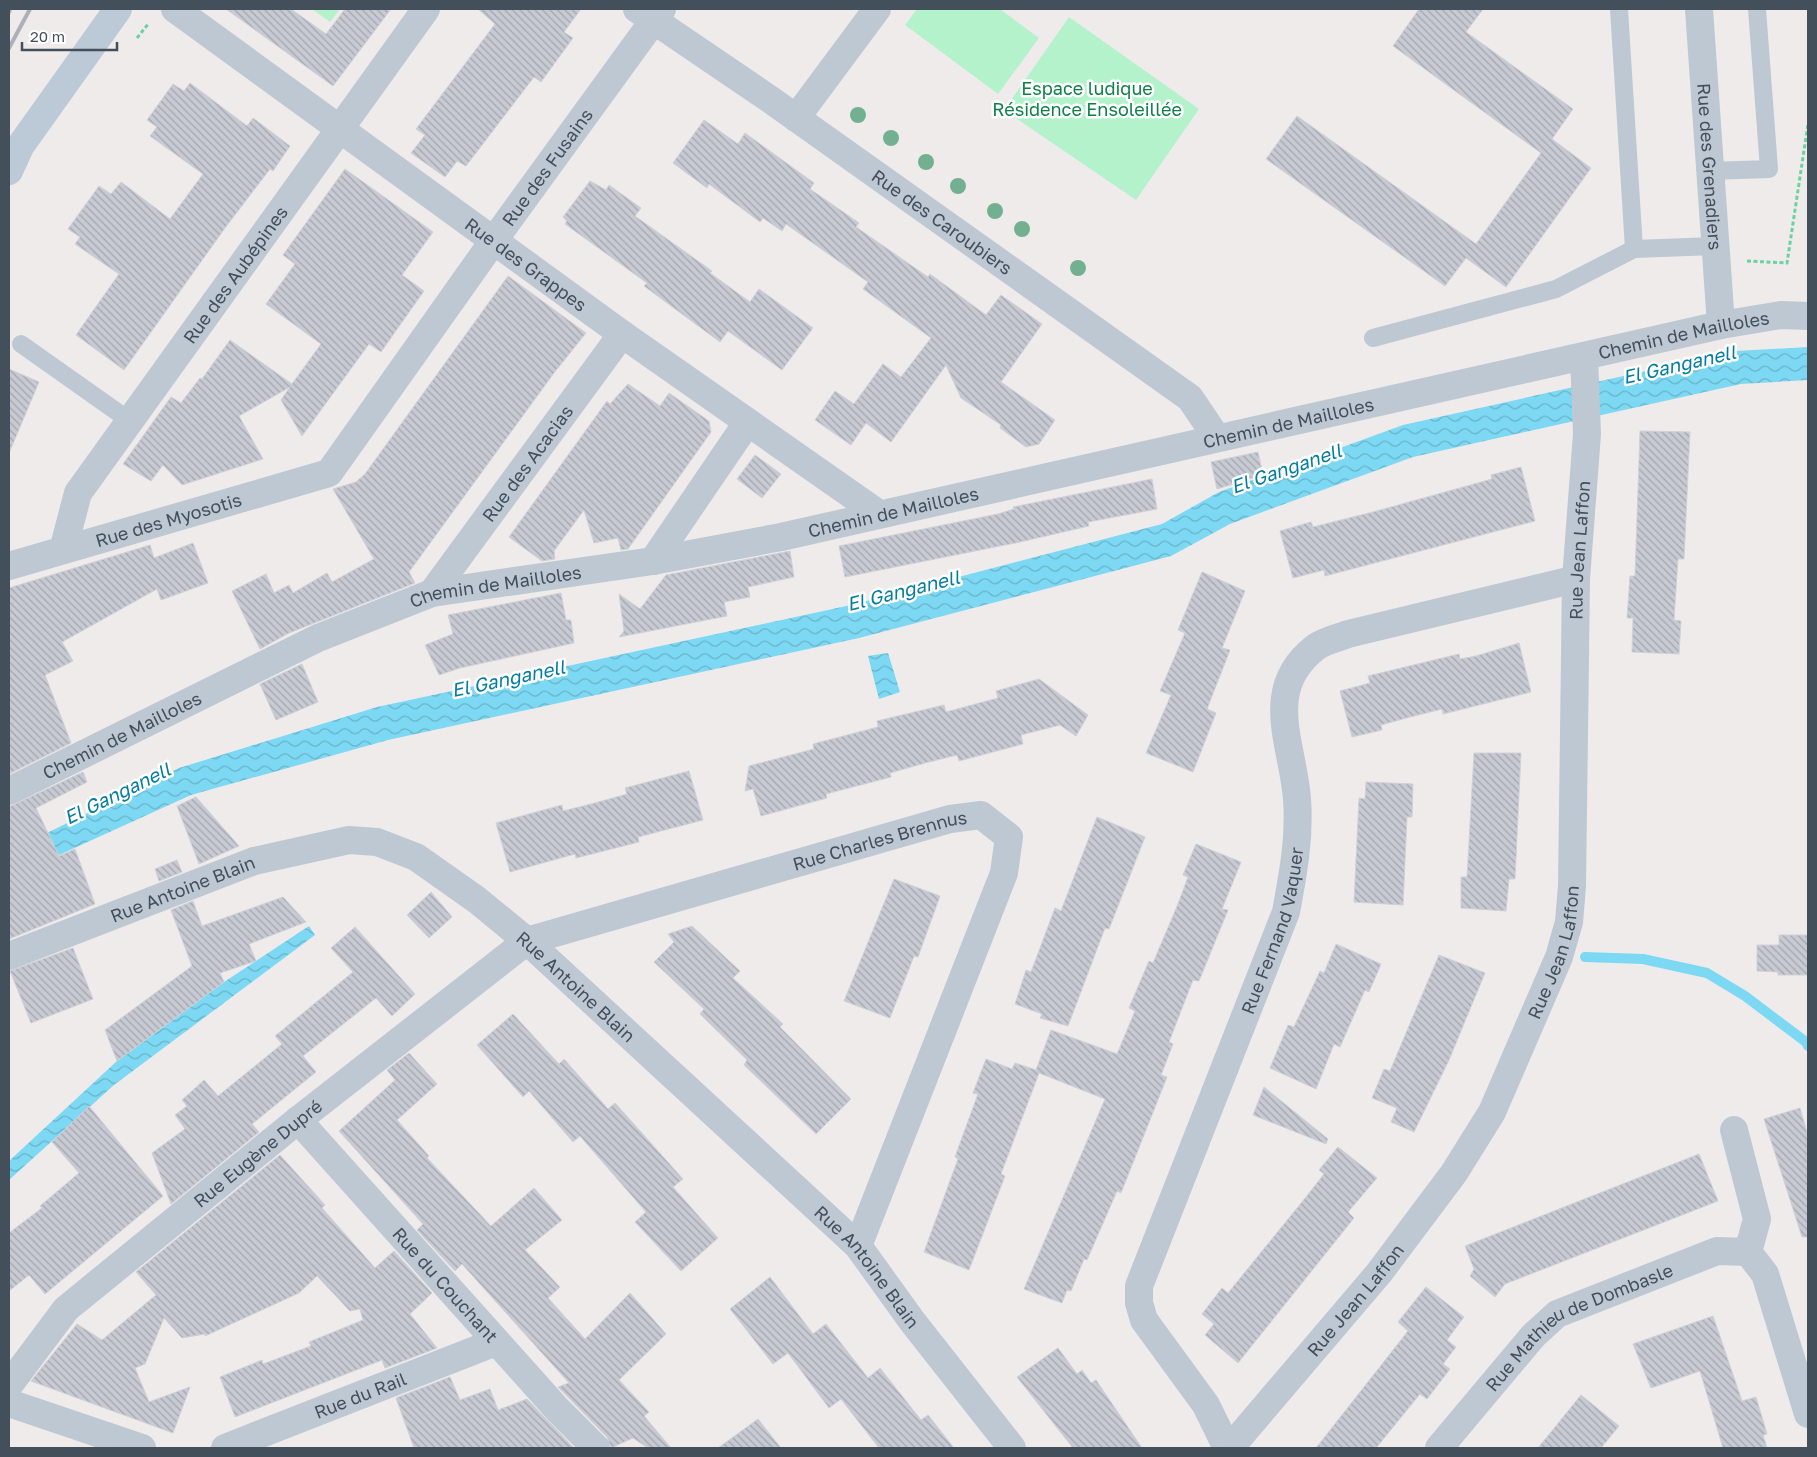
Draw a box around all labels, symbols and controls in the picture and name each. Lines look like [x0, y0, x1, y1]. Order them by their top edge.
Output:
scale bar [22, 20, 118, 52]
text: 20 m [30, 27, 65, 45]
park label: Espace ludique Résidence Ensoleillée [992, 77, 1182, 120]
street label: Rue des Grenadiers [1693, 82, 1727, 251]
street label: Rue des Fusains [497, 104, 597, 230]
street label: Rue des Caroubiers [868, 164, 1017, 279]
street label: Rue des Aubépines [178, 201, 292, 348]
street label: Rue des Grappes [461, 213, 591, 316]
street label: Chemin de Mailloles [1596, 306, 1771, 363]
water label: El Ganganell [1620, 340, 1739, 388]
street label: Chemin de Mailloles [1201, 393, 1376, 452]
street label: Rue des Acacias [477, 400, 577, 526]
water label: El Ganganell [1228, 438, 1345, 498]
street label: Rue Jean Laffon [1564, 480, 1594, 620]
street label: Chemin de Mailloles [806, 482, 981, 542]
street label: Rue des Myosotis [93, 488, 244, 551]
street label: Chemin de Mailloles [406, 560, 583, 612]
water label: El Ganganell [844, 565, 963, 615]
water label: El Ganganell [449, 655, 568, 701]
street label: Chemin de Mailloles [39, 687, 205, 784]
water label: El Ganganell [60, 757, 175, 829]
street label: Rue Charles Brennus [790, 806, 968, 875]
street label: Rue Fernand Vaquer [1236, 846, 1307, 1017]
street label: Rue Antoine Blain [107, 851, 258, 927]
street label: Rue Jean Laffon [1523, 884, 1583, 1022]
street label: Rue Antoine Blain [512, 926, 640, 1046]
street label: Rue Eugène Dupré [189, 1095, 326, 1212]
street label: Rue Antoine Blain [810, 1201, 924, 1333]
street label: Rue du Couchant [388, 1222, 503, 1347]
street label: Rue Jean Laffon [1302, 1239, 1408, 1361]
street label: Rue Mathieu de Dombasle [1481, 1259, 1676, 1395]
street label: Rue du Rail [311, 1367, 409, 1423]

